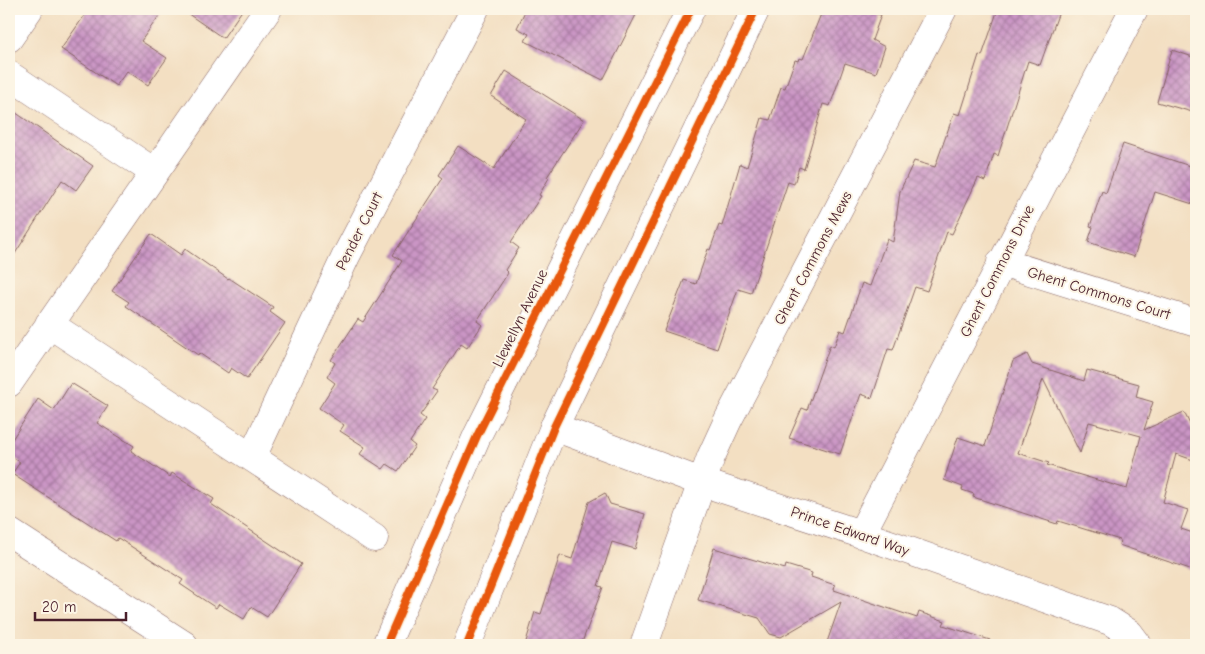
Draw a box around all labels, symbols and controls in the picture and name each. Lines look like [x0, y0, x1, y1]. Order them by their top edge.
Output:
street label: Pender Court [332, 188, 387, 273]
street label: Ghent Commons Mews [770, 188, 856, 328]
street label: Ghent Commons Drive [956, 202, 1038, 340]
street label: Ghent Commons Court [1025, 263, 1173, 324]
street label: Llewellyn Avenue [489, 266, 552, 370]
street label: Prince Edward Way [788, 502, 912, 560]
scale bar [35, 589, 126, 621]
text: 20 m [42, 598, 76, 616]

